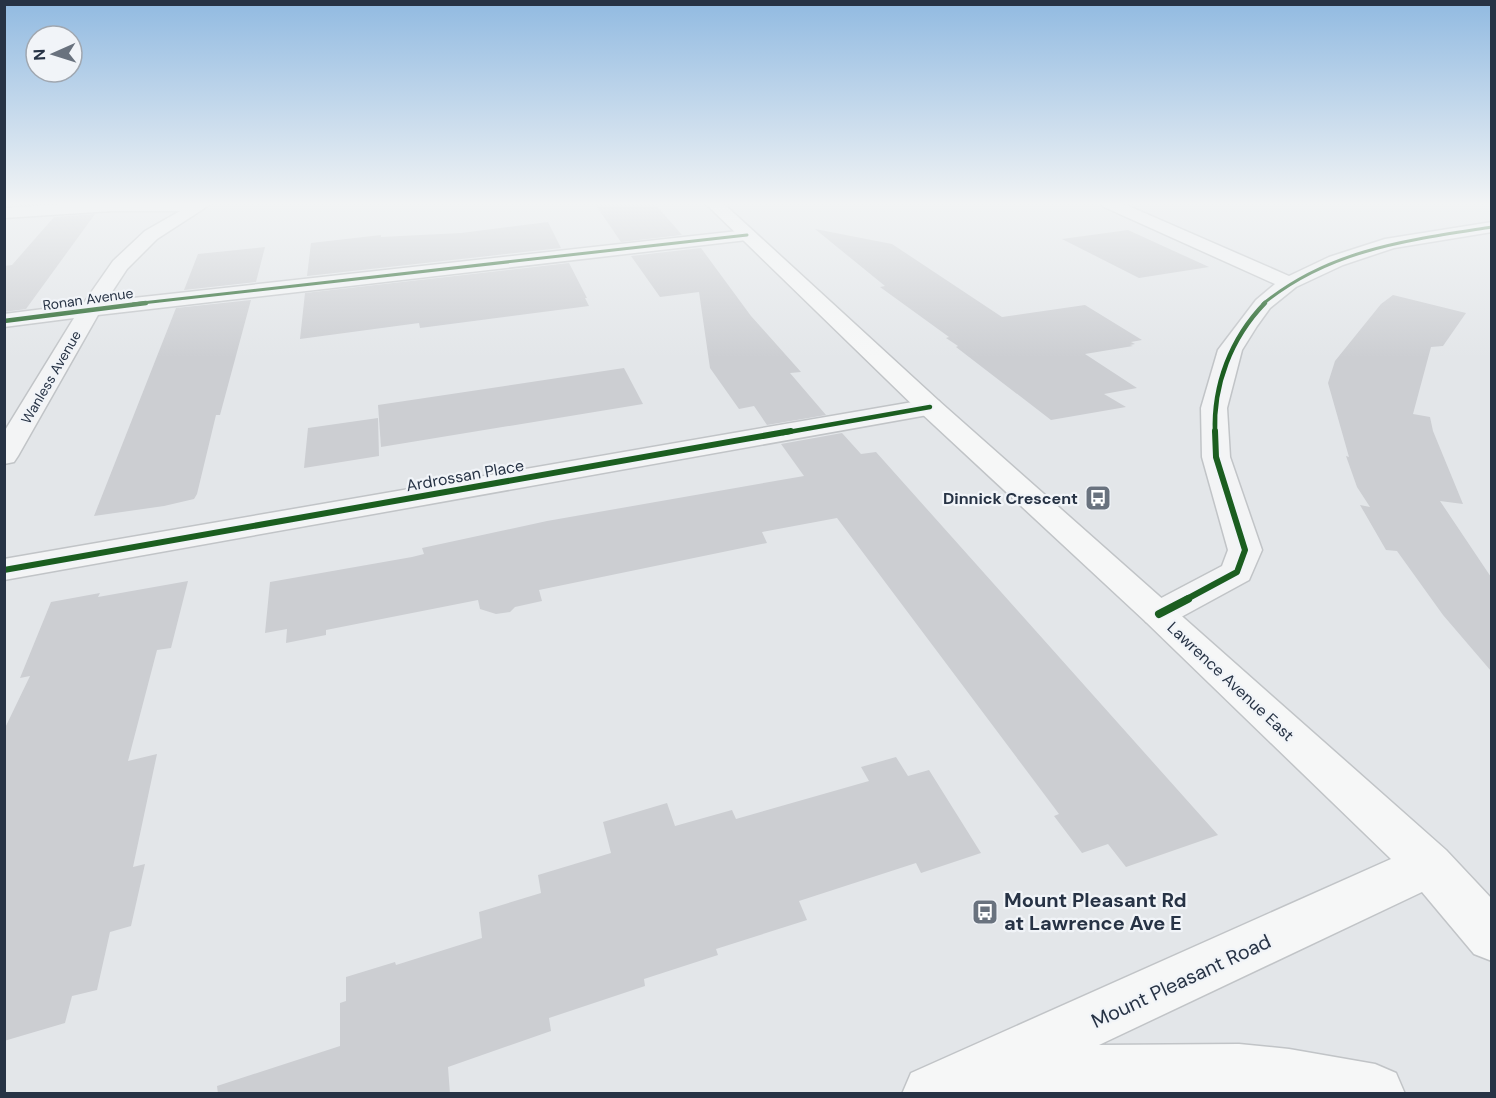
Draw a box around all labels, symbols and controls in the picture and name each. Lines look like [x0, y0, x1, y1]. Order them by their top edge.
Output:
north arrow [24, 24, 84, 84]
text: N [29, 48, 50, 61]
street label: Ronan Avenue [42, 284, 134, 314]
street label: Wanless Avenue [17, 327, 85, 427]
street label: Ardrossan Place [404, 455, 526, 496]
bus stop icon: Dinnick Crescent [1083, 483, 1113, 513]
place label: Dinnick Crescent [943, 488, 1078, 509]
street label: Lawrence Avenue East [1163, 617, 1298, 746]
place label: Mount Pleasant Rd at Lawrence Ave E [1004, 887, 1187, 936]
bus stop icon: Mount Pleasant Rd at Lawrence Ave E [970, 897, 1000, 927]
street label: Mount Pleasant Road [1087, 928, 1275, 1034]

